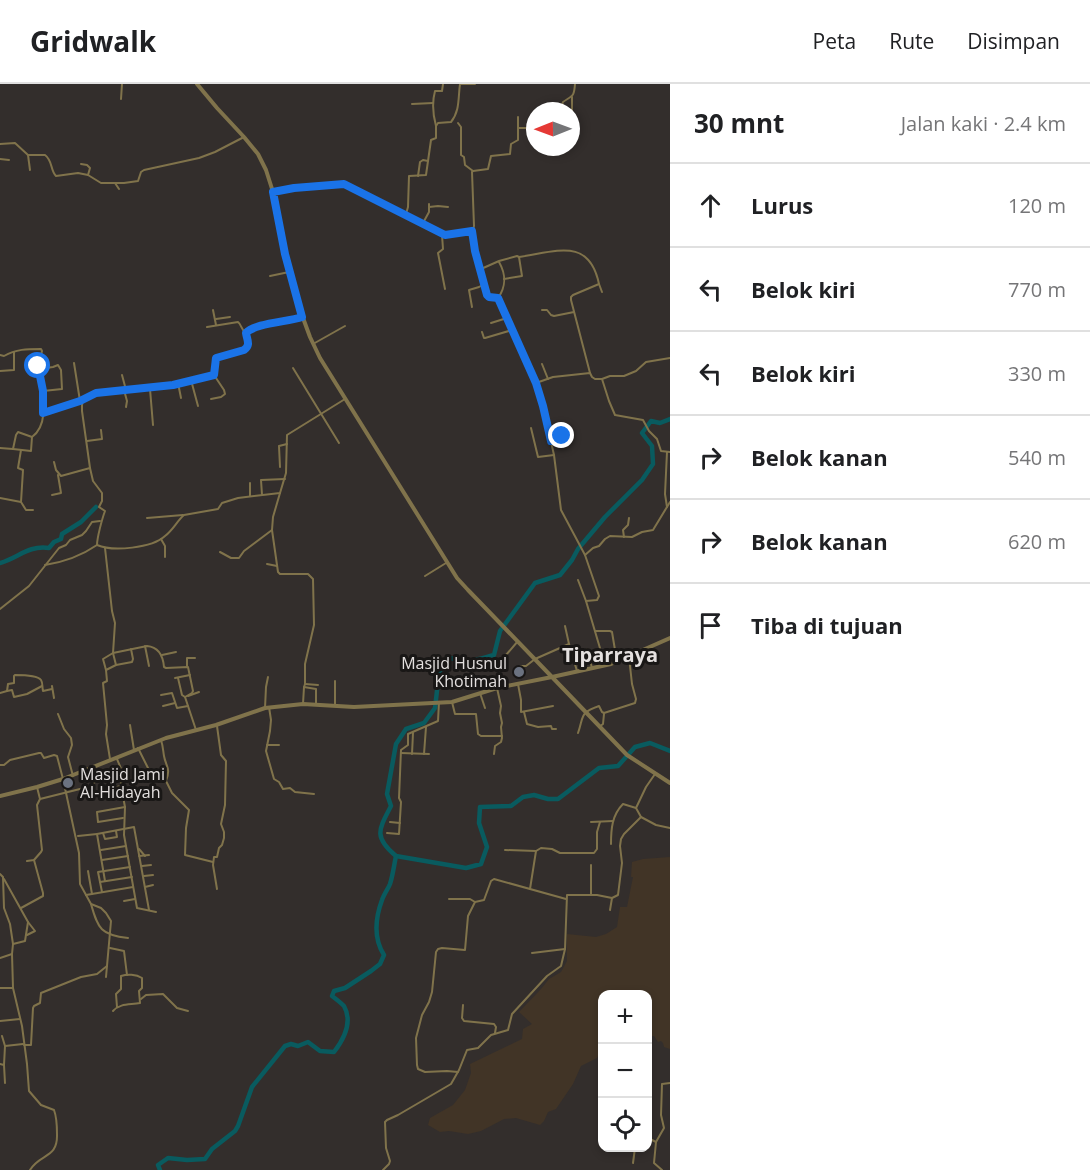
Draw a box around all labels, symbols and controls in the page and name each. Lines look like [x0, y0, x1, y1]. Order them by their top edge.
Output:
text: Gridwalk [30, 22, 156, 60]
text: Peta [813, 27, 856, 55]
text: Rute [889, 27, 934, 55]
text: Disimpan [967, 27, 1060, 55]
north arrow [526, 102, 580, 156]
text: 30 mnt [694, 105, 784, 141]
text: Jalan kaki · 2.4 km [901, 110, 1066, 137]
icon: ahead [694, 189, 727, 222]
text: Lurus [751, 190, 813, 220]
text: 120 m [1008, 192, 1066, 219]
icon: left [694, 273, 727, 306]
text: Belok kiri [751, 274, 856, 304]
text: 770 m [1008, 276, 1066, 303]
route start [24, 352, 50, 378]
icon: left [694, 357, 727, 390]
text: Belok kiri [751, 358, 856, 388]
text: 330 m [1008, 360, 1066, 387]
route end [548, 422, 574, 448]
icon: right [694, 441, 727, 474]
text: Belok kanan [751, 442, 888, 472]
text: 540 m [1008, 444, 1066, 471]
icon: right [694, 525, 727, 558]
text: Belok kanan [751, 526, 888, 556]
text: 620 m [1008, 528, 1066, 555]
icon: arrive [694, 609, 727, 642]
text: Tiba di tujuan [751, 610, 903, 640]
district label: Tiparraya [562, 641, 658, 668]
place label: Masjid Husnul Khotimah [401, 652, 507, 692]
marker: Masjid Husnul Khotimah [512, 665, 526, 679]
place label: Masjid Jami Al-Hidayah [80, 763, 165, 803]
marker: Masjid Jami Al-Hidayah [61, 776, 75, 790]
map controls [598, 990, 652, 1152]
button: + [598, 990, 652, 1044]
button: − [598, 1044, 652, 1098]
button: locate [598, 1098, 652, 1152]

